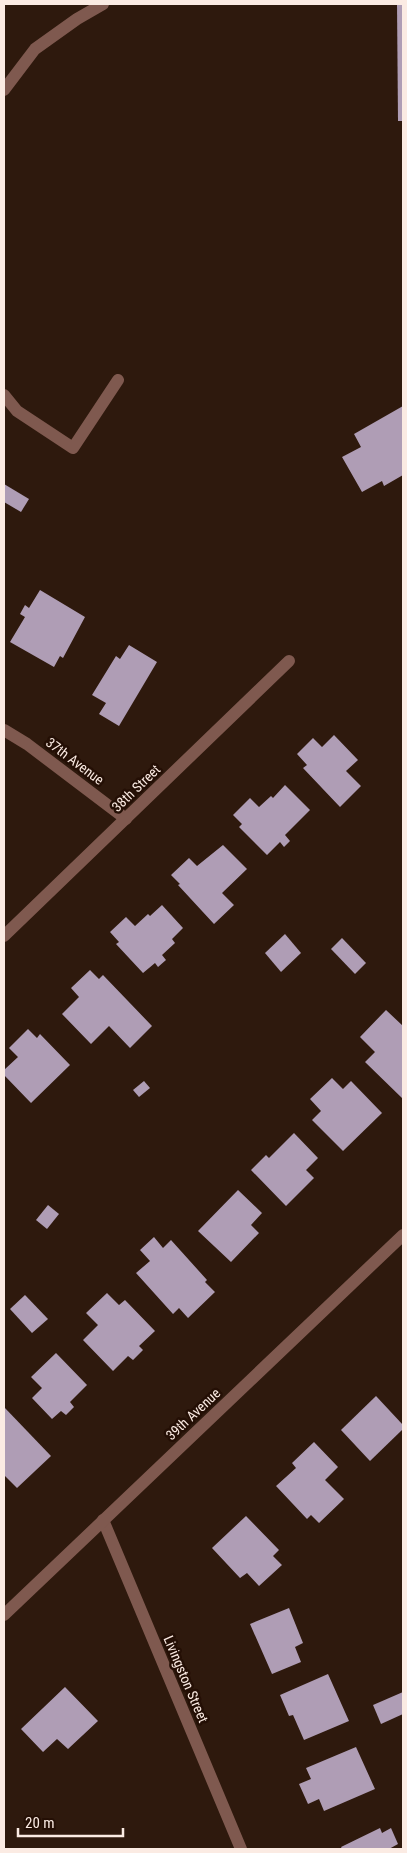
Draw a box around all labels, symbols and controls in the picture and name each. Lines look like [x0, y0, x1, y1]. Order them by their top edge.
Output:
street label: 37th Avenue [43, 734, 107, 788]
street label: 38th Street [109, 761, 163, 815]
street label: 39th Avenue [163, 1385, 224, 1443]
street label: Livingston Street [160, 1633, 212, 1725]
scale bar [18, 1806, 122, 1838]
text: 20 m [25, 1814, 55, 1832]

